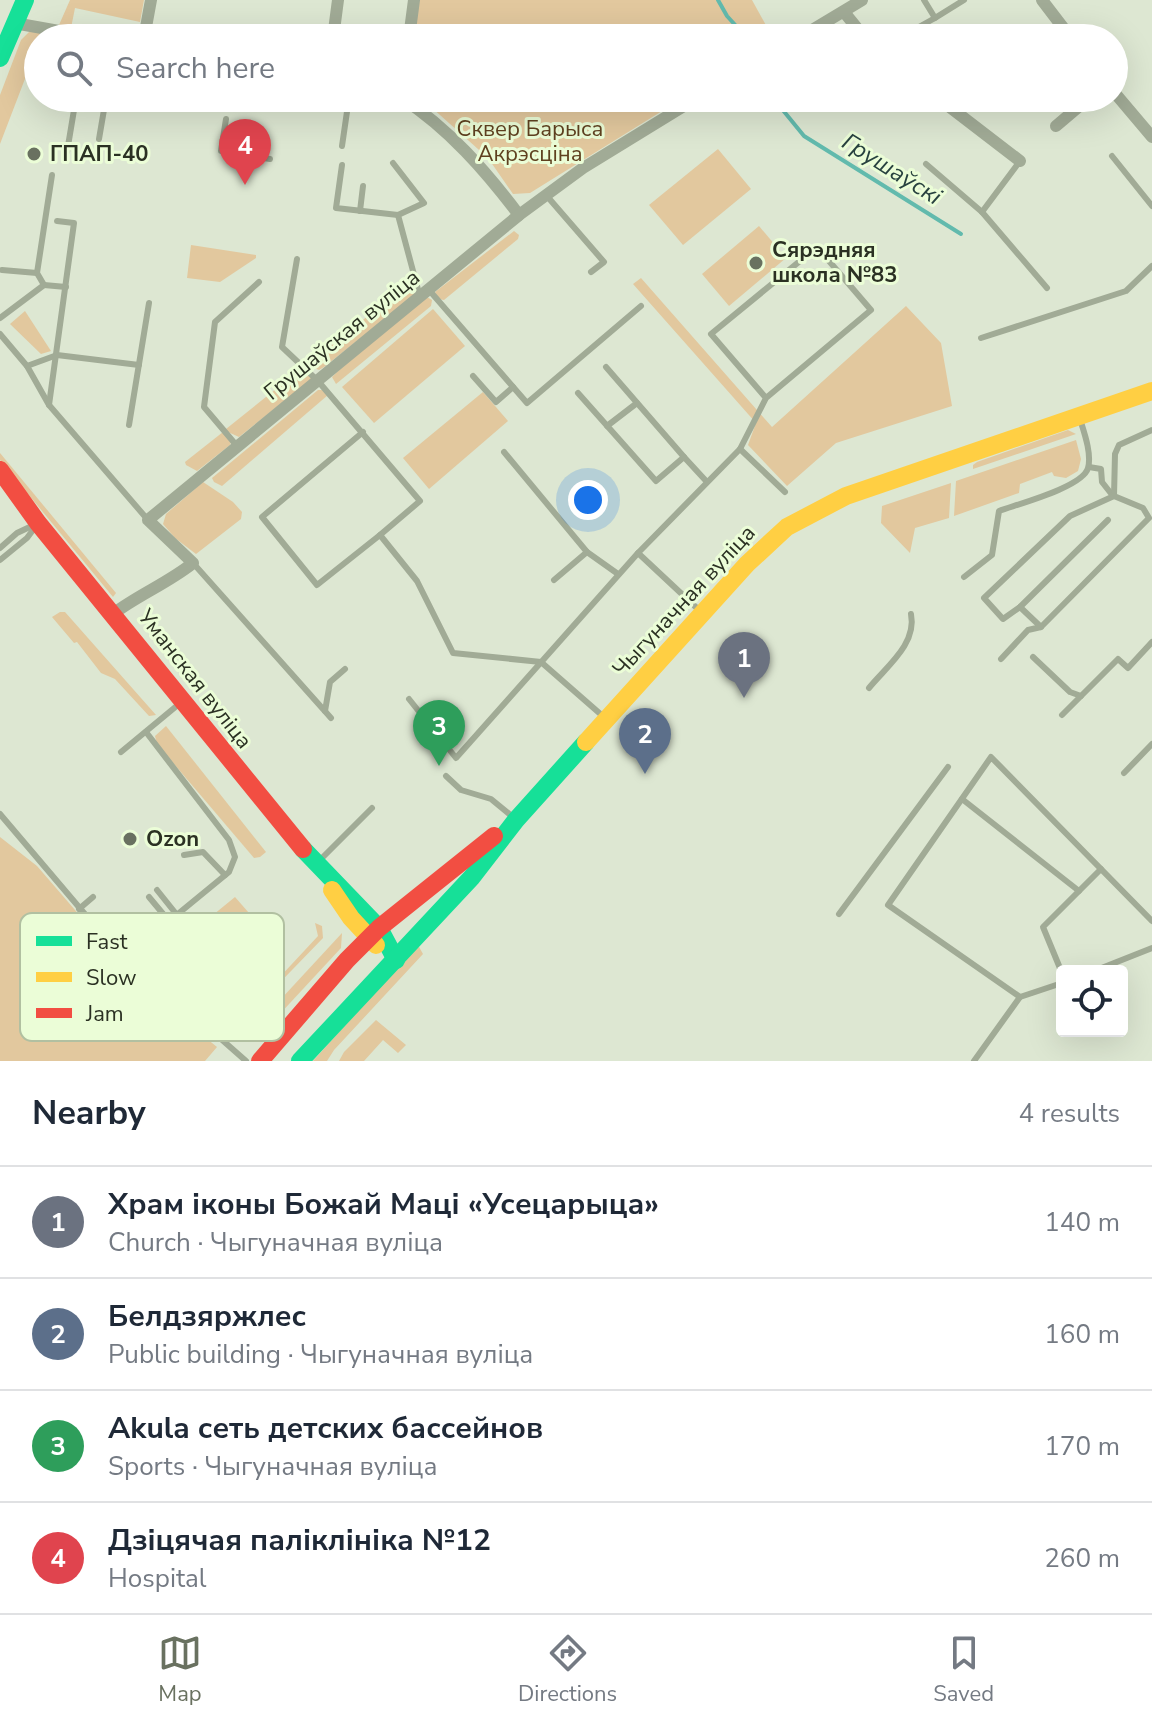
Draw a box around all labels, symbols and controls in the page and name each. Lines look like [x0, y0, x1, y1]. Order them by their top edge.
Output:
search box [24, 24, 1128, 112]
icon: search [52, 46, 96, 90]
text: Search here [116, 48, 275, 89]
park label: Сквер Барыса Акрэсціна [457, 114, 603, 169]
pin: 4 [219, 119, 271, 185]
water label: Грушаўскі [836, 126, 948, 212]
place label: ГПАП-40 [50, 139, 148, 169]
marker: ГПАП-40 [25, 145, 43, 163]
place label: Сярэдняя школа №83 [772, 235, 897, 290]
marker: Сярэдняя школа №83 [747, 254, 765, 272]
street label: Грушаўская вуліца [258, 263, 426, 407]
your location [568, 480, 608, 520]
street label: Чыгуначная вуліца [606, 519, 762, 683]
street label: Уманская вуліца [130, 602, 259, 755]
pin: 1 [718, 632, 770, 698]
pin: 3 [413, 700, 465, 766]
pin: 2 [619, 708, 671, 774]
place label: Ozon [146, 824, 199, 854]
marker: Ozon [121, 830, 139, 848]
legend [20, 913, 284, 1041]
text: Fast [86, 927, 128, 957]
text: Slow [86, 963, 137, 993]
map controls [1056, 965, 1128, 1037]
button: locate [1056, 965, 1128, 1037]
text: Jam [85, 999, 124, 1029]
text: Nearby [32, 1090, 146, 1136]
text: 4 results [1019, 1096, 1120, 1131]
text: Храм іконы Божай Маці «Усецарыца» [108, 1184, 659, 1225]
text: 1 [50, 1205, 66, 1240]
text: 140 m [1044, 1205, 1120, 1240]
text: Church · Чыгуначная вуліца [108, 1225, 443, 1260]
text: Белдзяржлес [108, 1296, 306, 1337]
text: 2 [50, 1317, 66, 1352]
text: 160 m [1044, 1317, 1120, 1352]
text: Public building · Чыгуначная вуліца [108, 1337, 533, 1372]
text: Akula сеть детских бассейнов [108, 1408, 543, 1449]
text: 3 [50, 1429, 66, 1464]
text: 170 m [1044, 1429, 1120, 1464]
text: Sports · Чыгуначная вуліца [108, 1449, 437, 1484]
text: Дзіцячая паліклініка №12 [108, 1520, 491, 1561]
text: 4 [50, 1541, 66, 1576]
text: 260 m [1044, 1541, 1120, 1576]
text: Hospital [108, 1561, 207, 1596]
tab: Map [158, 1631, 202, 1709]
tab: Directions [518, 1631, 617, 1709]
tab: Saved [933, 1631, 994, 1709]

